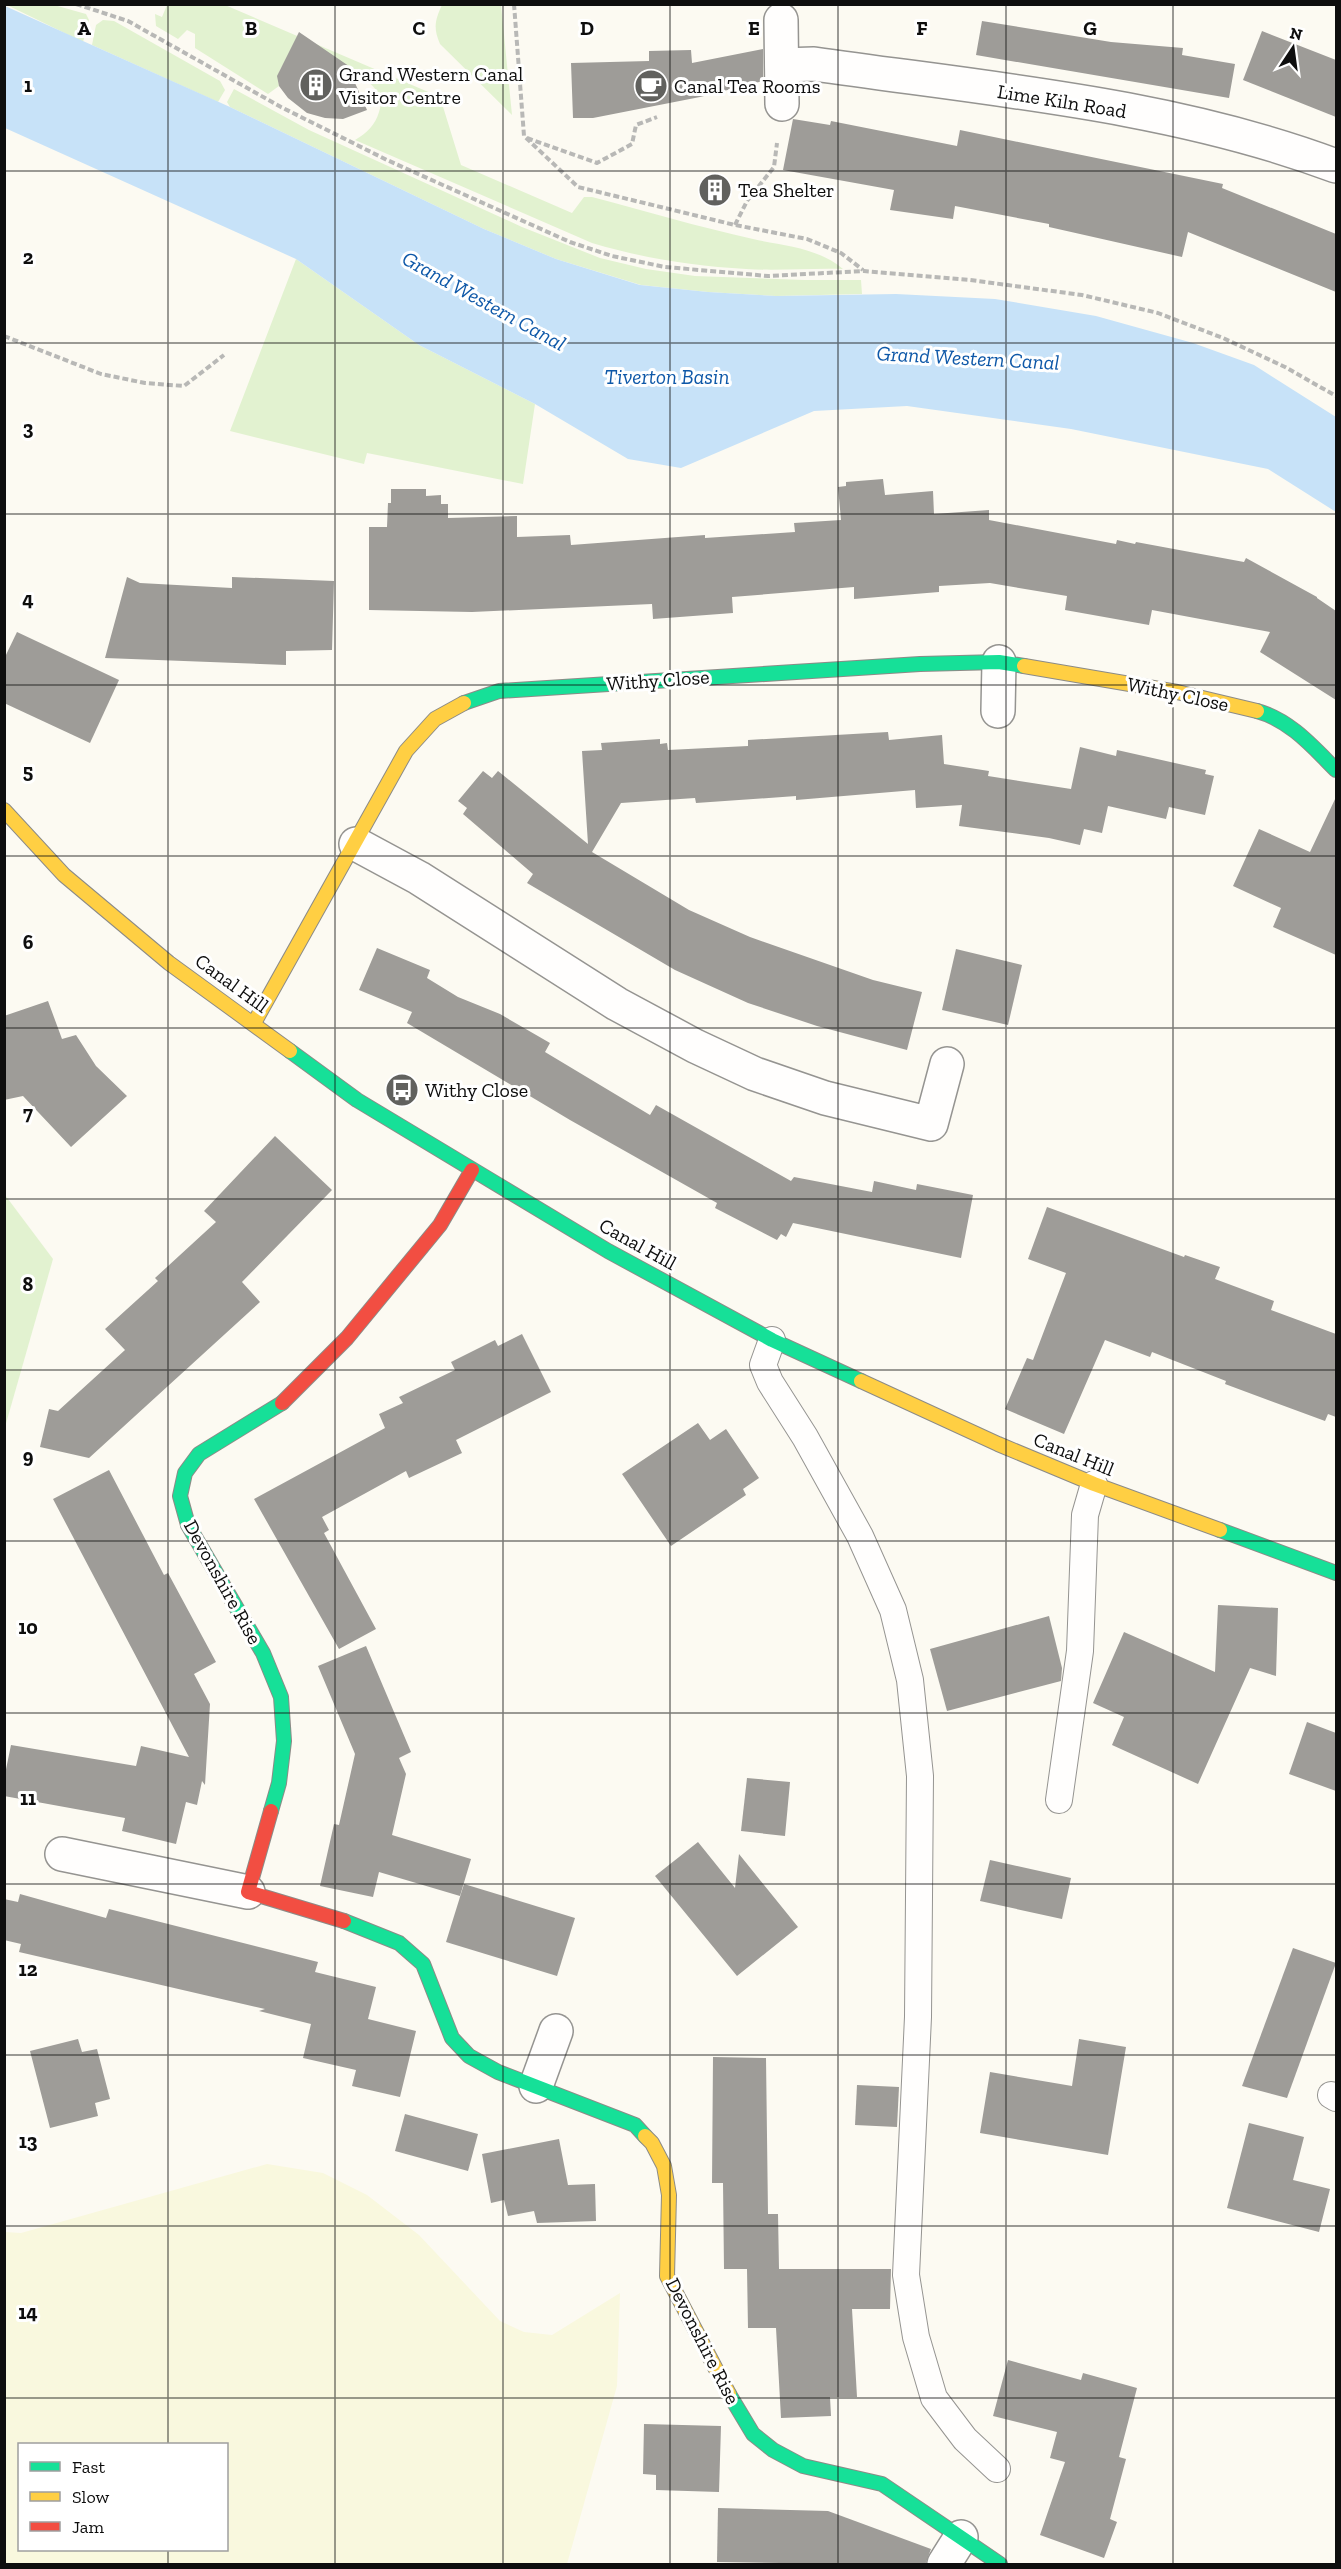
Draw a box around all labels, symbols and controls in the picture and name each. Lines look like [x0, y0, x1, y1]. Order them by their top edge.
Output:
text: A [77, 16, 91, 40]
text: B [245, 16, 257, 40]
text: C [413, 16, 426, 40]
text: D [580, 16, 594, 40]
text: E [748, 16, 760, 40]
text: F [916, 16, 928, 40]
text: G [1083, 16, 1097, 40]
north arrow [1263, 18, 1323, 78]
text: N [1288, 23, 1304, 44]
place label: Grand Western Canal Visitor Centre [338, 62, 523, 109]
building icon: Grand Western Canal Visitor Centre [298, 67, 334, 103]
cafe icon: Canal Tea Rooms [633, 68, 669, 104]
text: 1 [24, 73, 32, 97]
place label: Canal Tea Rooms [674, 74, 821, 98]
street label: Lime Kiln Road [996, 79, 1128, 123]
building icon: Tea Shelter [697, 172, 733, 208]
place label: Tea Shelter [738, 178, 835, 202]
text: 2 [23, 245, 34, 269]
water label: Grand Western Canal [398, 245, 570, 356]
water label: Grand Western Canal [876, 340, 1060, 375]
water label: Tiverton Basin [605, 364, 729, 389]
text: 3 [23, 416, 34, 440]
text: 4 [22, 587, 34, 611]
street label: Withy Close [606, 664, 710, 696]
street label: Withy Close [1125, 672, 1231, 716]
text: 5 [23, 759, 33, 783]
text: 6 [23, 930, 34, 954]
street label: Canal Hill [191, 948, 273, 1018]
bus stop icon: Withy Close [384, 1072, 420, 1108]
place label: Withy Close [425, 1078, 528, 1102]
text: 7 [23, 1101, 33, 1125]
street label: Canal Hill [595, 1213, 681, 1275]
text: 8 [23, 1272, 34, 1296]
street label: Canal Hill [1030, 1427, 1118, 1481]
text: 9 [23, 1444, 34, 1468]
street label: Devonshire Rise [179, 1516, 267, 1648]
text: 10 [18, 1615, 38, 1639]
text: 11 [20, 1786, 36, 1810]
text: 12 [19, 1957, 38, 1981]
text: 13 [19, 2129, 38, 2153]
street label: Devonshire Rise [661, 2274, 745, 2408]
text: 14 [18, 2300, 38, 2324]
legend [18, 2443, 228, 2551]
text: Fast [72, 2456, 105, 2478]
text: Slow [72, 2486, 109, 2508]
text: Jam [72, 2516, 104, 2538]

